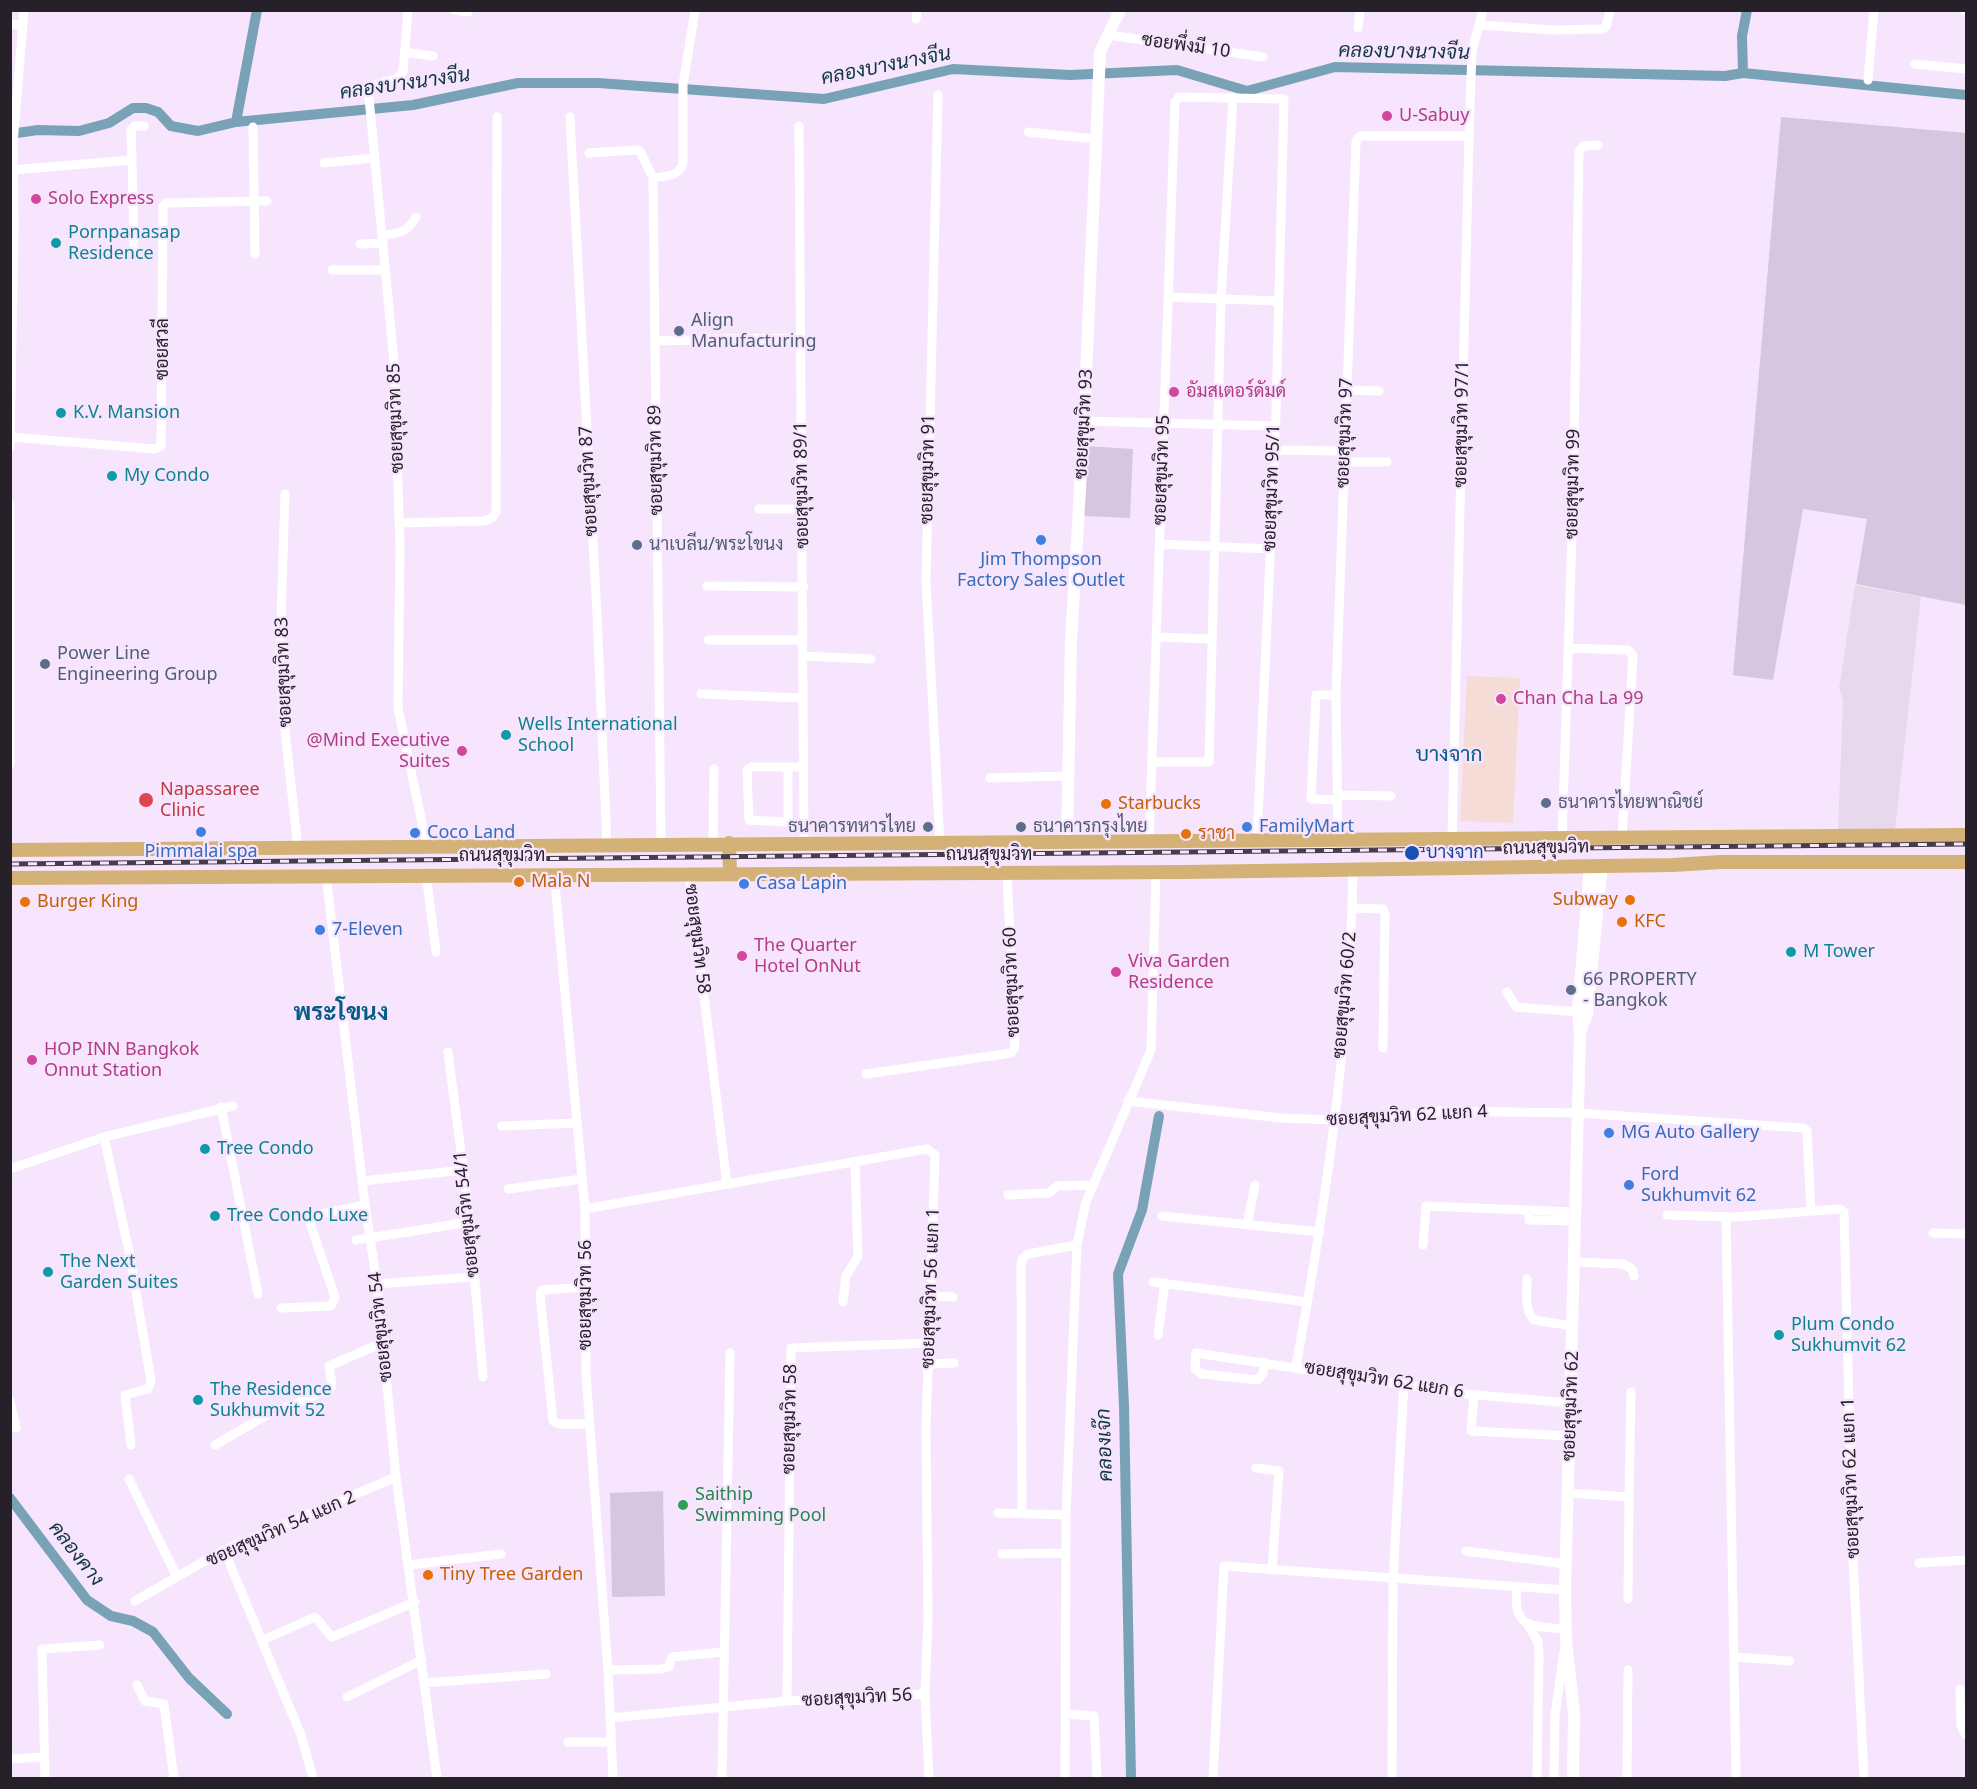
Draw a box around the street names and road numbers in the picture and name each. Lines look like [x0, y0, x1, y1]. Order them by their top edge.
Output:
street label: ซอยพึ่งมี 10 [1140, 29, 1232, 63]
street label: ซอยสวลี [152, 318, 174, 380]
street label: ซอยสุขุมวิท 97/1 [1450, 360, 1474, 488]
street label: ซอยสุขุมวิท 85 [383, 362, 409, 474]
street label: ซอยสุขุมวิท 93 [1070, 368, 1098, 480]
street label: ซอยสุขุมวิท 97 [1332, 377, 1358, 489]
street label: ซอยสุขุมวิท 89 [644, 405, 668, 515]
street label: ซอยสุขุมวิท 91 [916, 414, 940, 524]
street label: ซอยสุขุมวิท 95 [1149, 414, 1175, 526]
street label: ซอยสุขุมวิท 89/1 [790, 421, 814, 549]
street label: ซอยสุขุมวิท 95/1 [1259, 424, 1285, 552]
street label: ซอยสุขุมวิท 87 [575, 425, 603, 537]
street label: ซอยสุขุมวิท 99 [1561, 429, 1585, 539]
street label: ซอยสุขุมวิท 83 [271, 616, 297, 728]
street label: ถนนสุขุมวิท [1503, 836, 1589, 860]
street label: ถนนสุขุมวิท [946, 844, 1032, 866]
street label: ถนนสุขุมวิท [459, 845, 545, 867]
street label: ซอยสุขุมวิท 58 [680, 883, 714, 995]
street label: ซอยสุขุมวิท 60 [999, 926, 1025, 1038]
street label: ซอยสุขุมวิท 60/2 [1329, 931, 1361, 1059]
street label: ซอยสุขุมวิท 62 แยก 4 [1326, 1101, 1488, 1131]
street label: ซอยสุขุมวิท 54/1 [450, 1150, 484, 1278]
street label: ซอยสุขุมวิท 56 แยก 1 [917, 1207, 945, 1369]
street label: ซอยสุขุมวิท 56 [575, 1240, 597, 1350]
street label: ซอยสุขุมวิท 54 [364, 1271, 398, 1383]
street label: ซอยสุขุมวิท 62 [1558, 1350, 1584, 1462]
street label: ซอยสุขุมวิท 62 แยก 6 [1303, 1357, 1465, 1403]
street label: ซอยสุขุมวิท 58 [778, 1364, 802, 1474]
street label: ซอยสุขุมวิท 62 แยก 1 [1837, 1397, 1865, 1559]
street label: ซอยสุขุมวิท 54 แยก 2 [203, 1486, 359, 1572]
street label: ซอยสุขุมวิท 56 [801, 1684, 913, 1712]

